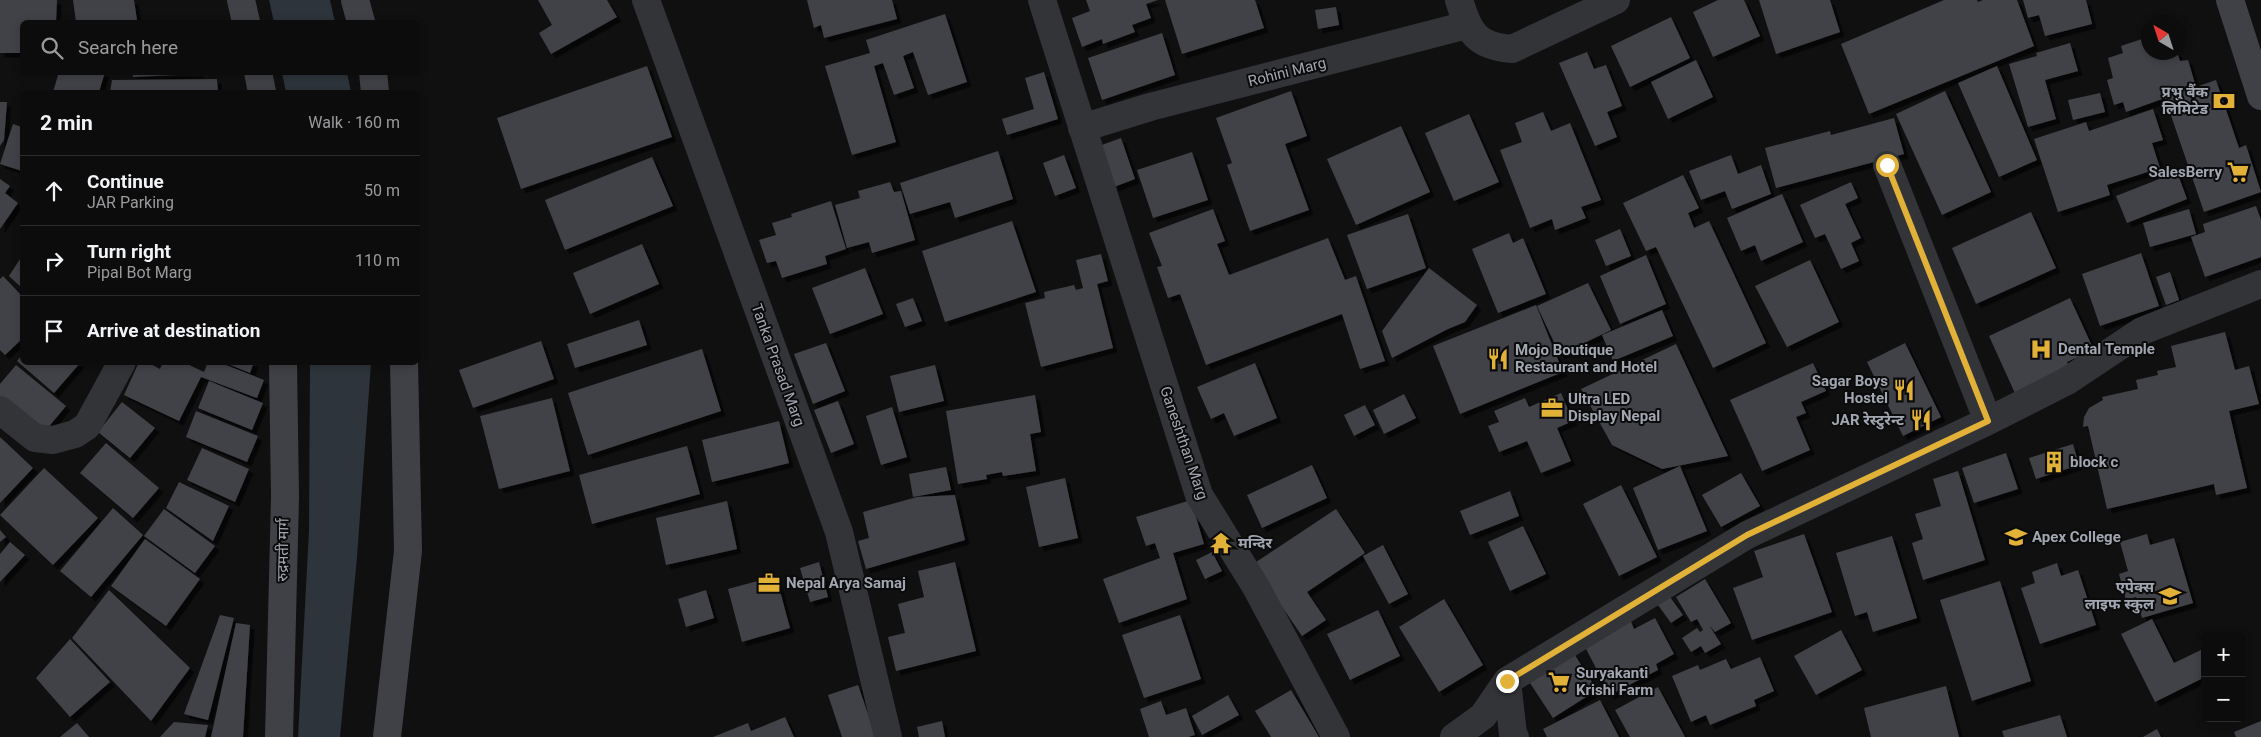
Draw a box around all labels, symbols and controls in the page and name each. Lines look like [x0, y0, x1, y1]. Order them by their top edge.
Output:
north arrow [2141, 15, 2186, 60]
search box [20, 20, 420, 75]
icon: search [38, 34, 66, 62]
text: Search here [78, 36, 178, 59]
street label: Rohini Marg [1246, 54, 1328, 90]
place label: प्रभु बैंक लिमिटेड [2162, 83, 2209, 118]
bank icon: प्रभु बैंक लिमिटेड [2211, 88, 2237, 114]
text: 2 min [40, 111, 93, 135]
text: Walk · 160 m [308, 113, 400, 132]
route start [1876, 154, 1899, 177]
supermarket icon: SalesBerry [2225, 159, 2251, 185]
place label: SalesBerry [2149, 163, 2222, 181]
text: Continue [87, 170, 164, 193]
icon: ahead [40, 177, 68, 205]
text: 50 m [364, 181, 400, 200]
text: JAR Parking [87, 193, 174, 212]
text: Turn right [87, 240, 171, 263]
icon: right [40, 247, 68, 275]
text: 110 m [355, 251, 400, 270]
text: Pipal Bot Marg [87, 263, 192, 282]
street label: Tanka Prasad Marg [747, 301, 809, 429]
icon: arrive [40, 317, 68, 345]
text: Arrive at destination [87, 319, 260, 342]
hospital icon: Dental Temple [2028, 336, 2054, 362]
place label: Dental Temple [2058, 340, 2155, 358]
place label: Mojo Boutique Restaurant and Hotel [1515, 341, 1657, 376]
restaurant icon: Mojo Boutique Restaurant and Hotel [1485, 346, 1511, 372]
place label: Sagar Boys Hostel [1812, 372, 1888, 407]
restaurant icon: Sagar Boys Hostel [1891, 377, 1917, 403]
street label: Ganeshthan Marg [1156, 384, 1212, 502]
place label: Ultra LED Display Nepal [1568, 390, 1660, 425]
office icon: Ultra LED Display Nepal [1539, 395, 1565, 421]
restaurant icon: JAR रेस्टुरेन्ट [1908, 407, 1934, 433]
place label: JAR रेस्टुरेन्ट [1832, 411, 1905, 430]
building icon: block c [2041, 449, 2067, 475]
place label: block c [2070, 453, 2118, 471]
street label: रुद्रमती मार्ग [273, 517, 293, 582]
school or university icon: Apex College [2003, 524, 2029, 550]
place label: Apex College [2032, 528, 2121, 546]
temple icon: मन्दिर [1208, 530, 1234, 556]
place label: मन्दिर [1238, 534, 1273, 552]
office icon: Nepal Arya Samaj [756, 570, 782, 596]
place label: Nepal Arya Samaj [786, 574, 906, 592]
place label: एपेक्स लाइफ स्कुल [2085, 578, 2155, 614]
school or university icon: एपेक्स लाइफ स्कुल [2157, 583, 2183, 609]
map controls [2201, 632, 2246, 722]
button: + [2201, 632, 2246, 677]
place label: Suryakanti Krishi Farm [1576, 664, 1653, 699]
supermarket icon: Suryakanti Krishi Farm [1546, 669, 1572, 695]
route end [1496, 670, 1519, 693]
button: − [2201, 677, 2246, 722]

